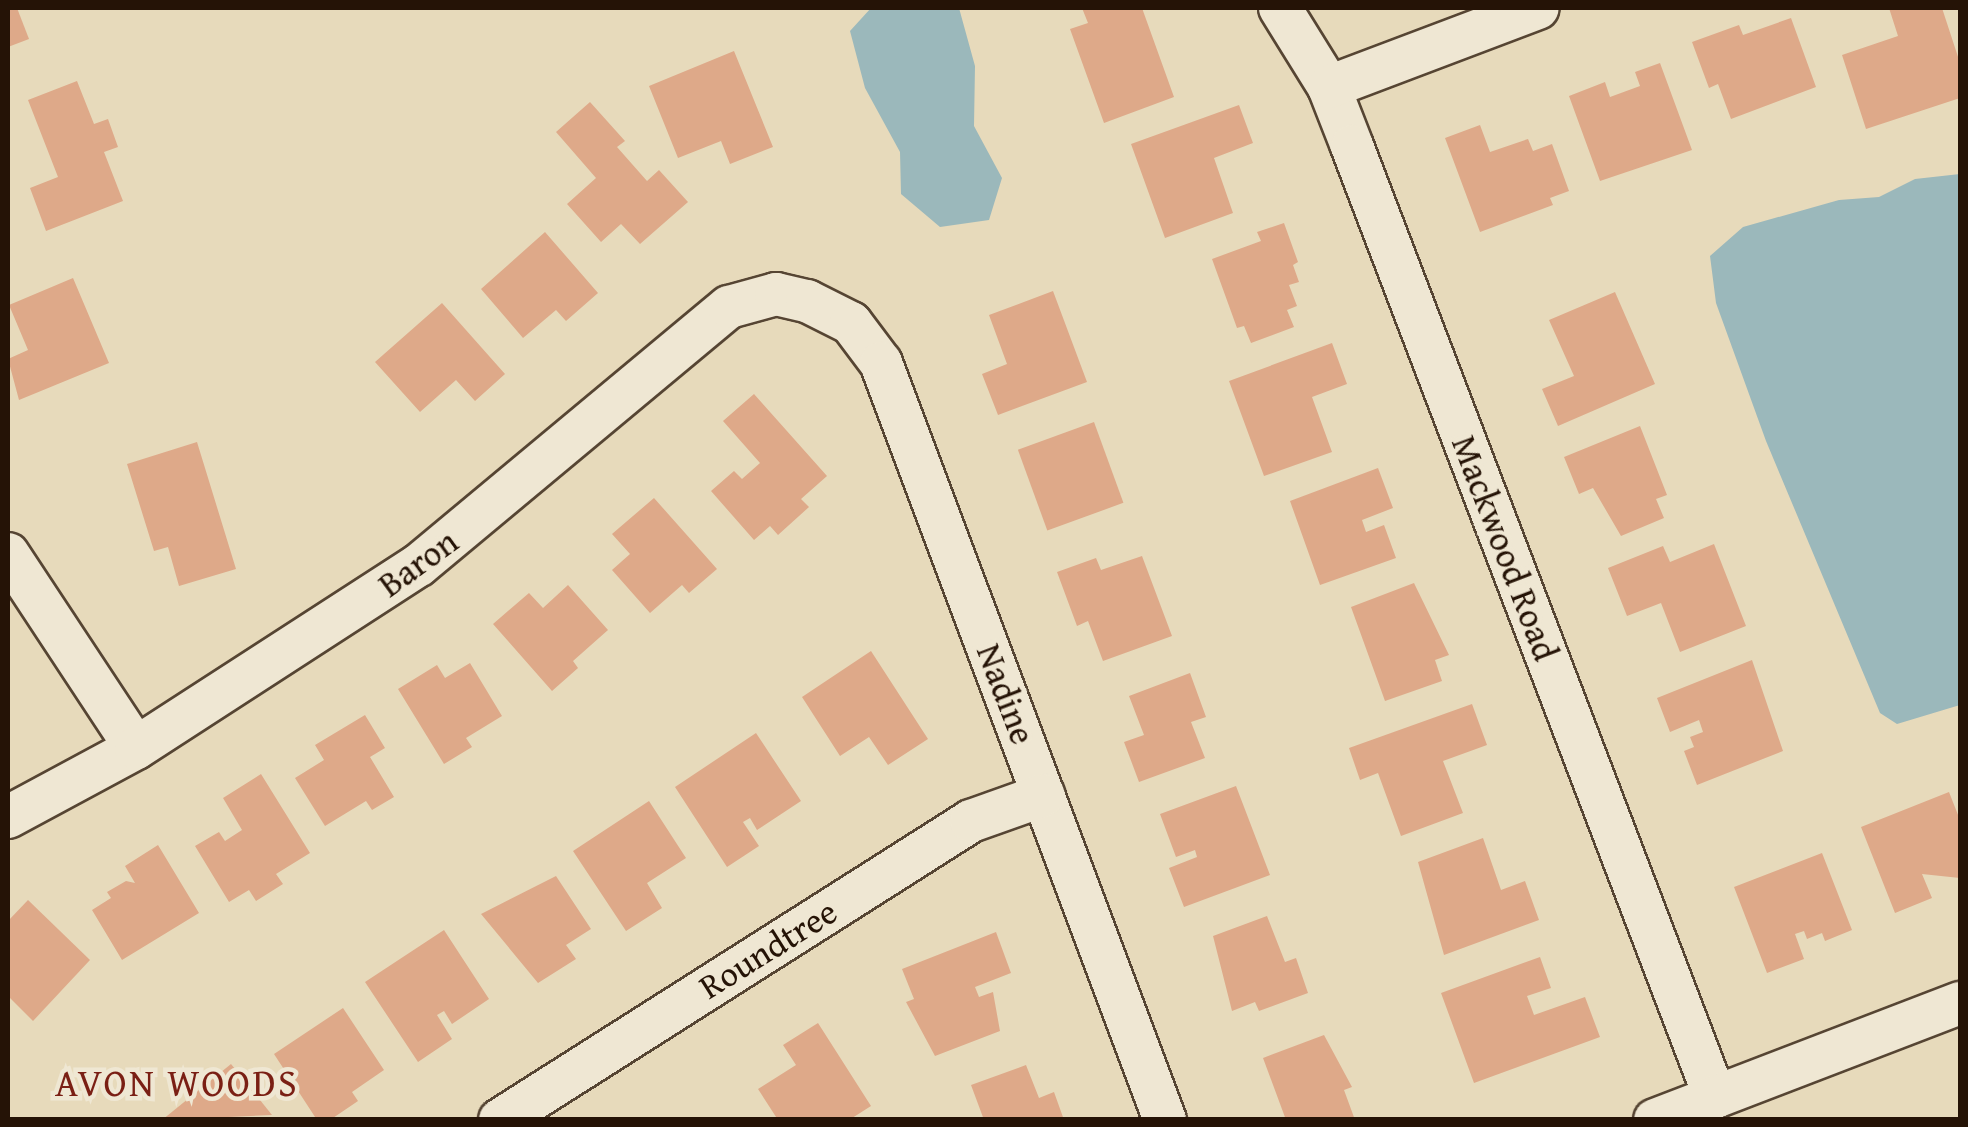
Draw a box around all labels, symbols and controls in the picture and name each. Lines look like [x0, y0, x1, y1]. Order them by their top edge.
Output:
street label: Mackwood Road [1443, 430, 1567, 666]
street label: Baron [370, 520, 466, 606]
street label: Nadine [968, 638, 1044, 750]
street label: Roundtree [691, 890, 845, 1008]
district label: AVON WOODS [55, 1060, 299, 1106]

